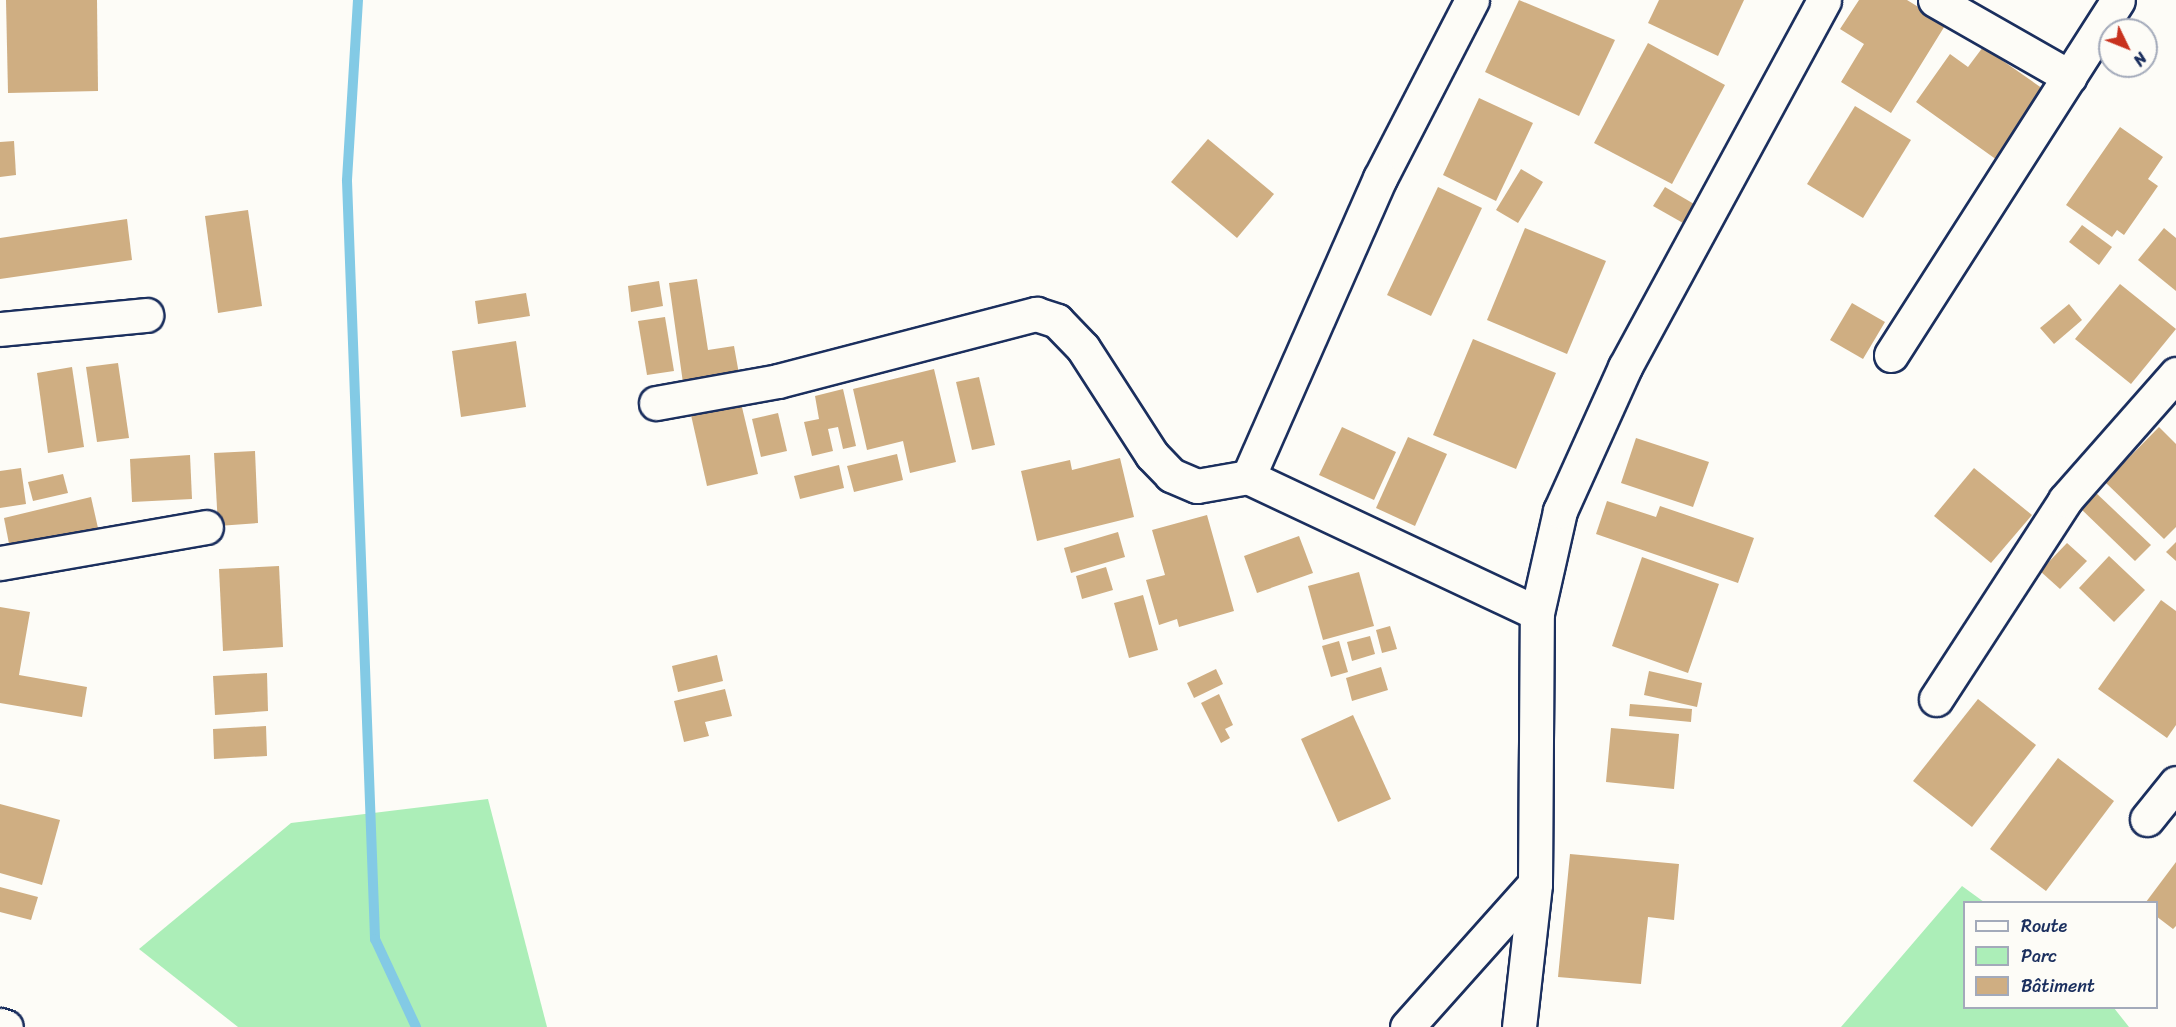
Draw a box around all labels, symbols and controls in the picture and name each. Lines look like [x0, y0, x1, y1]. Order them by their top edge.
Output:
north arrow [2098, 18, 2158, 78]
text: N [2126, 45, 2154, 73]
legend [1963, 901, 2158, 1009]
text: Route [2021, 910, 2067, 942]
text: Parc [2021, 940, 2057, 972]
text: Bâtiment [2021, 970, 2095, 1002]

